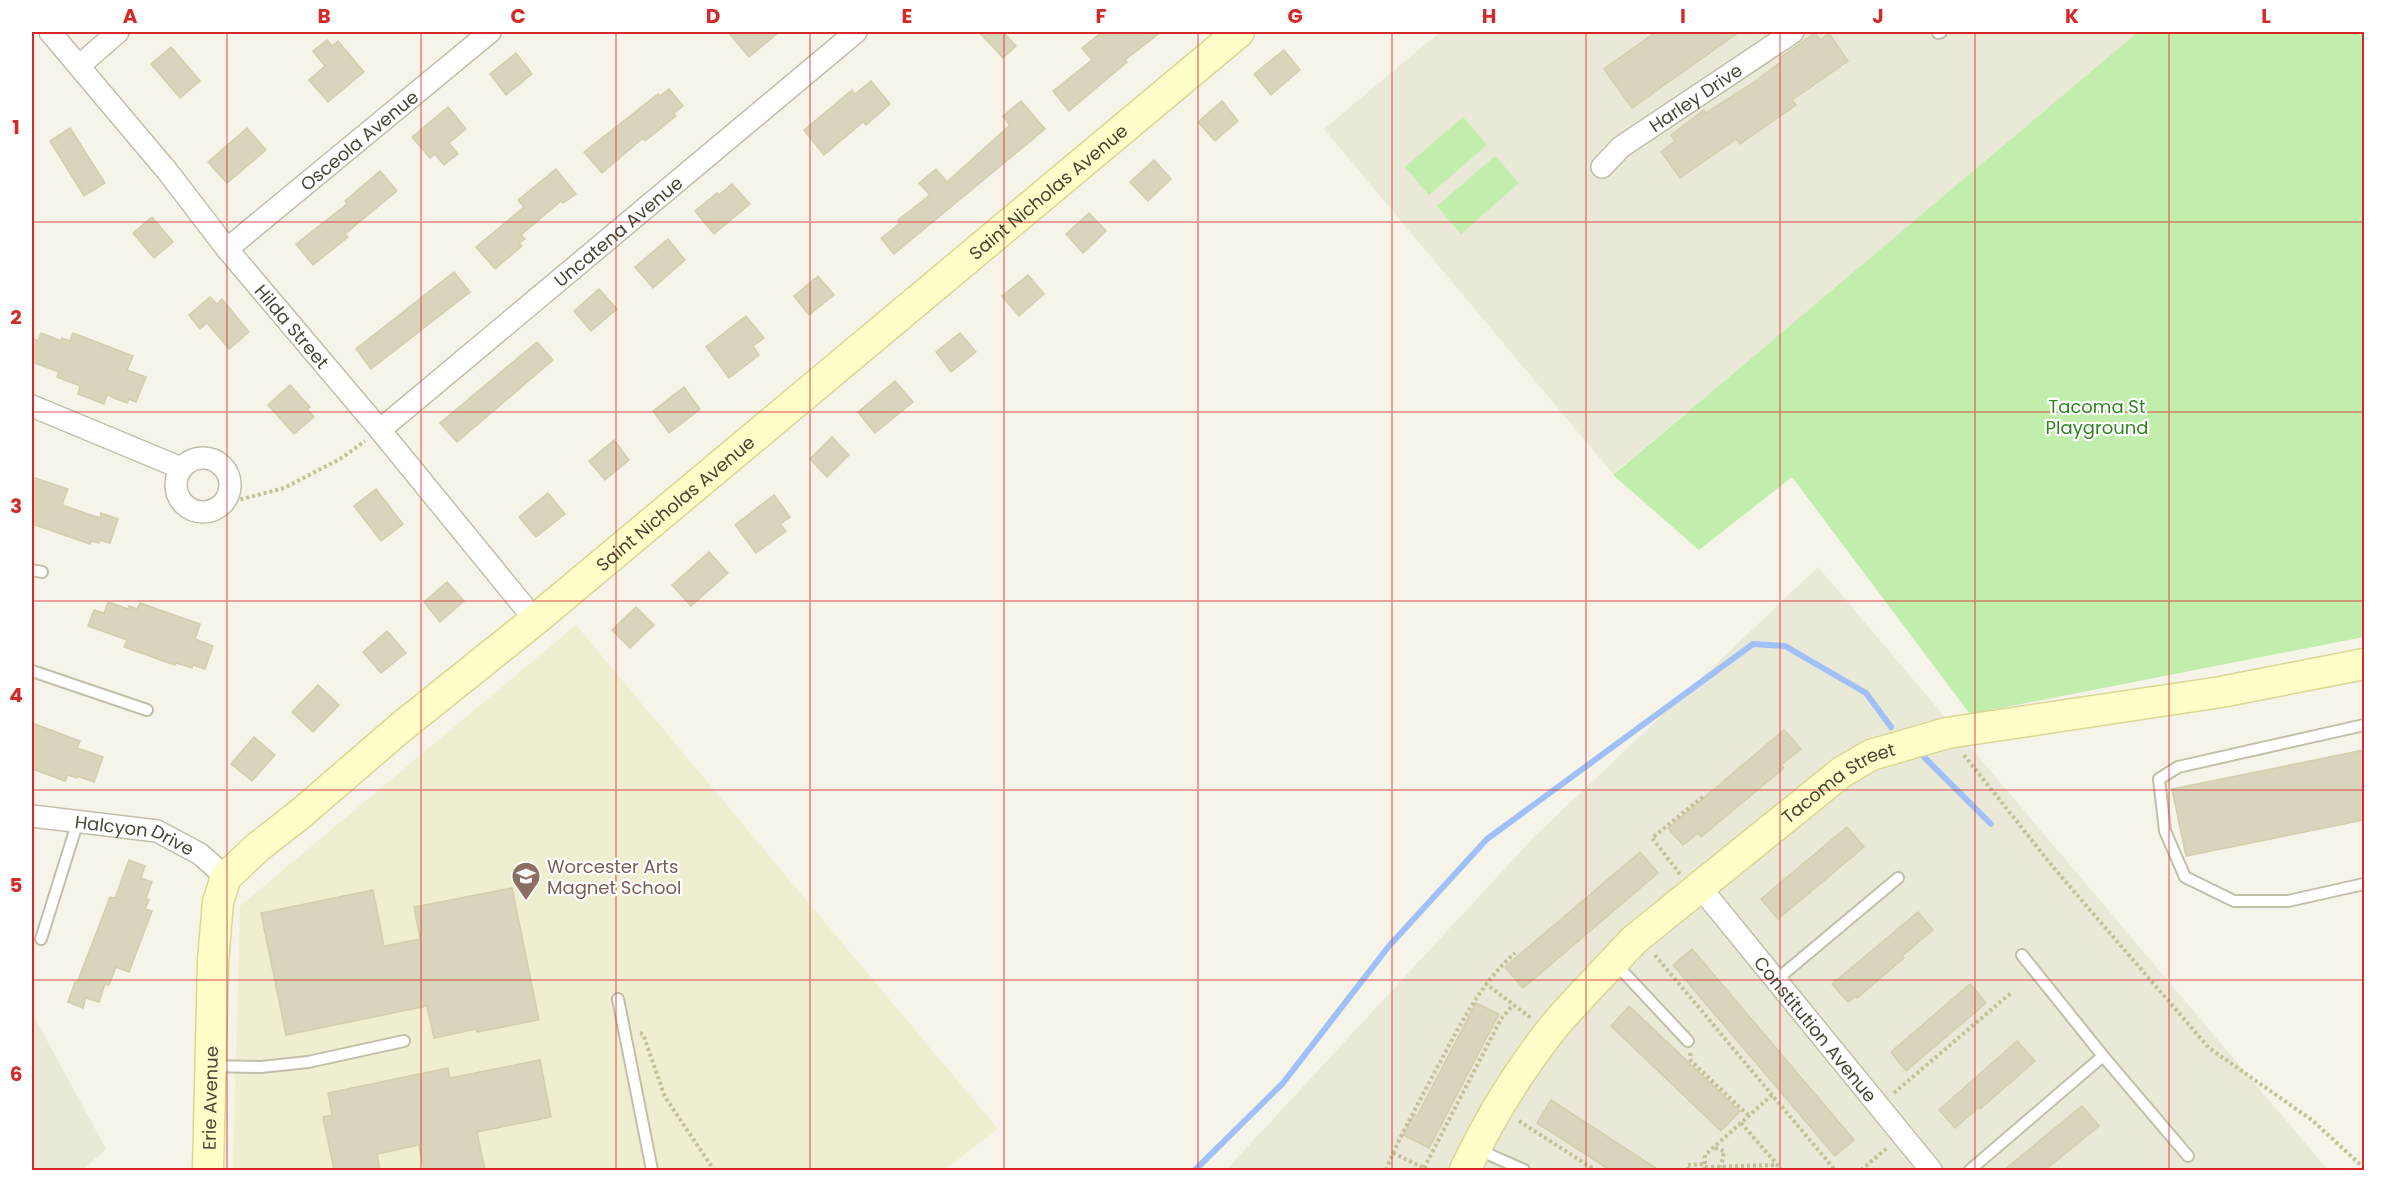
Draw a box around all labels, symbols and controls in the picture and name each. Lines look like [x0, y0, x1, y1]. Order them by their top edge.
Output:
text: A [123, 2, 138, 30]
text: B [317, 2, 331, 30]
text: C [510, 2, 526, 30]
text: D [706, 2, 720, 30]
text: E [902, 2, 912, 30]
text: F [1096, 2, 1107, 30]
text: G [1287, 2, 1303, 30]
text: H [1482, 2, 1496, 30]
text: I [1680, 2, 1686, 30]
text: J [1872, 2, 1884, 30]
text: K [2065, 2, 2079, 30]
text: L [2261, 2, 2271, 30]
street label: Harley Drive [1644, 57, 1747, 137]
street label: Osceola Avenue [295, 84, 423, 196]
text: 1 [12, 113, 20, 141]
street label: Saint Nicholas Avenue [963, 118, 1133, 265]
street label: Uncatena Avenue [548, 170, 687, 292]
street label: Hilda Street [249, 279, 335, 374]
text: 2 [10, 303, 22, 331]
park label: Tacoma St Playground [2046, 394, 2148, 440]
street label: Saint Nicholas Avenue [590, 429, 760, 577]
text: 3 [10, 492, 22, 520]
text: 4 [9, 681, 23, 709]
street label: Tacoma Street [1776, 736, 1898, 829]
street label: Halcyon Drive [74, 809, 199, 861]
place label: Worcester Arts Magnet School [547, 854, 681, 900]
school or university icon: Worcester Arts Magnet School [510, 860, 542, 902]
text: 5 [10, 871, 23, 899]
street label: Constitution Avenue [1748, 950, 1883, 1107]
street label: Erie Avenue [196, 1046, 223, 1150]
text: 6 [10, 1060, 22, 1088]

